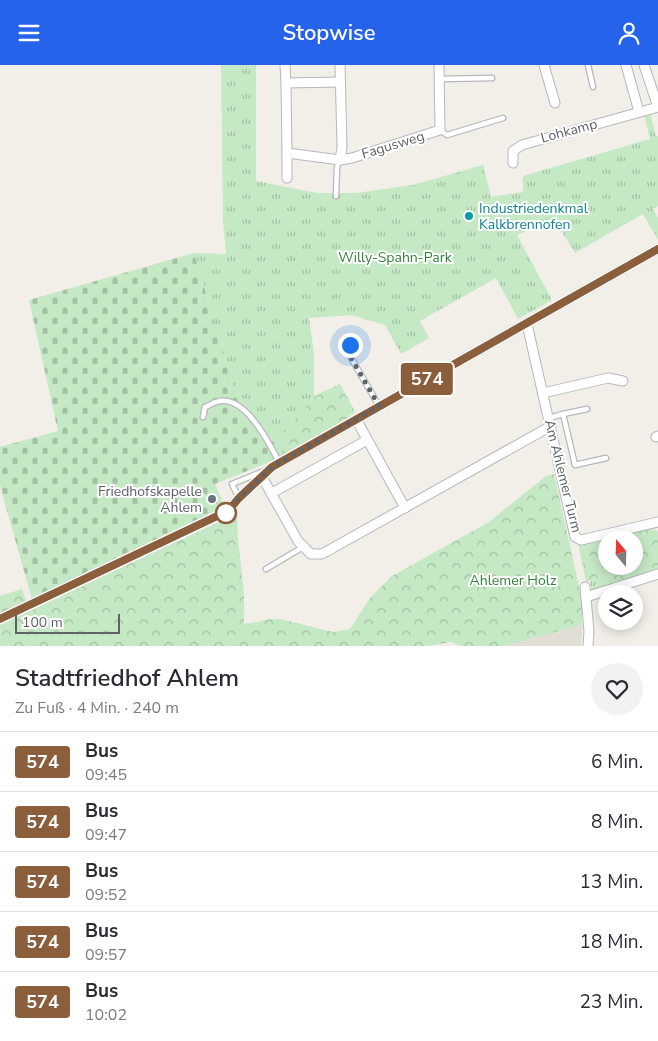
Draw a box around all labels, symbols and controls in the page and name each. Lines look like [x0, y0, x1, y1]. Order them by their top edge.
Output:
text: Stopwise [282, 18, 376, 48]
icon: menu [15, 19, 43, 47]
icon: person [615, 19, 643, 47]
street label: Lohkamp [539, 114, 599, 148]
street label: Fagusweg [359, 126, 427, 164]
place label: Industriedenkmal Kalkbrennofen [479, 199, 589, 234]
marker: Industriedenkmal Kalkbrennofen [463, 210, 475, 222]
park label: Willy-Spahn-Park [338, 248, 453, 267]
your location [338, 333, 363, 358]
line badge: 574 [398, 363, 456, 395]
text: 574 [411, 367, 443, 391]
street label: Am Ahlemer Turm [540, 418, 586, 534]
place label: Friedhofskapelle Ahlem [98, 482, 202, 517]
marker: Friedhofskapelle Ahlem [206, 493, 218, 505]
unlabelled marker [215, 502, 237, 524]
north arrow [598, 530, 642, 575]
map controls [598, 530, 643, 630]
park label: Ahlemer Holz [470, 571, 557, 590]
button: layers [598, 585, 643, 630]
scale bar [15, 611, 120, 634]
text: 100 m [22, 613, 63, 632]
text: Stadtfriedhof Ahlem [15, 662, 239, 694]
button: heart [591, 663, 643, 715]
text: Zu Fuß · 4 Min. · 240 m [15, 697, 179, 719]
text: Bus [85, 738, 118, 764]
text: 6 Min. [591, 749, 643, 775]
text: 574 [26, 750, 59, 774]
text: 09:45 [85, 764, 127, 786]
text: Bus [85, 798, 118, 824]
text: 8 Min. [591, 809, 643, 835]
text: 574 [26, 810, 59, 834]
text: 09:47 [85, 824, 127, 846]
text: Bus [85, 858, 118, 884]
text: 13 Min. [580, 869, 643, 895]
text: 574 [26, 870, 59, 894]
text: 09:52 [85, 884, 127, 906]
text: Bus [85, 918, 118, 944]
text: 18 Min. [580, 929, 643, 955]
text: 574 [26, 930, 59, 954]
text: 09:57 [85, 944, 127, 966]
text: Bus [85, 978, 118, 1004]
text: 23 Min. [580, 989, 643, 1015]
text: 574 [26, 990, 59, 1014]
text: 10:02 [85, 1004, 127, 1026]

